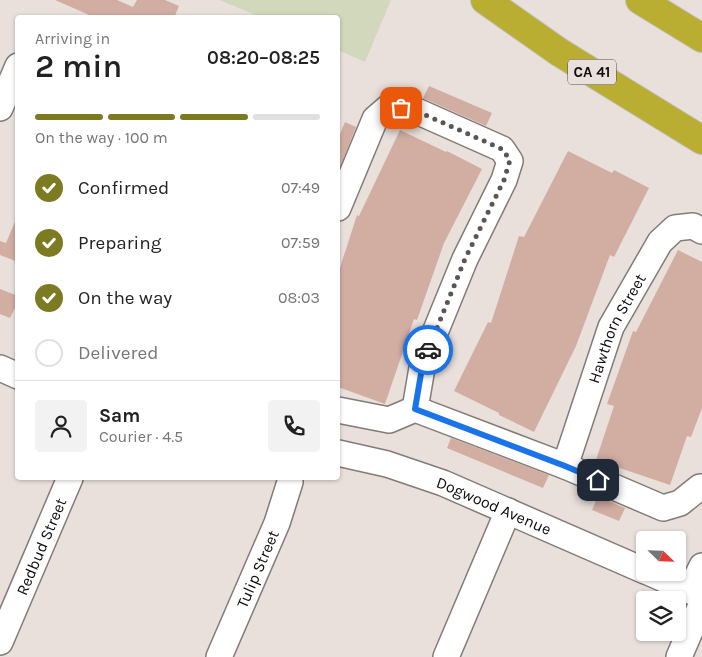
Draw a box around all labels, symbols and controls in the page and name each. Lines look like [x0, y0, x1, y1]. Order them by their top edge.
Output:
text: Arriving in [35, 29, 110, 48]
text: 08:20–08:25 [207, 47, 320, 69]
text: 2 min [35, 48, 122, 85]
road number: CA 41 [568, 60, 616, 84]
pin [380, 87, 422, 129]
icon: bag [387, 94, 415, 122]
text: On the way · 100 m [35, 128, 168, 147]
icon: check [35, 174, 63, 202]
text: Confirmed [78, 177, 169, 199]
text: 07:49 [281, 178, 320, 197]
icon: check [35, 229, 63, 257]
text: Preparing [78, 232, 161, 254]
text: 07:59 [281, 233, 320, 252]
street label: Hawthorn Street [584, 270, 650, 386]
icon: check [35, 284, 63, 312]
text: On the way [78, 287, 172, 309]
text: 08:03 [278, 288, 320, 307]
courier [403, 325, 453, 375]
icon: car [414, 336, 442, 364]
text: Delivered [78, 342, 158, 364]
button: person [35, 400, 87, 452]
button: phone [268, 400, 320, 452]
text: Sam [99, 405, 140, 427]
text: Courier · 4.5 [99, 427, 183, 446]
pin [577, 459, 619, 501]
icon: home [584, 466, 612, 494]
street label: Dogwood Avenue [434, 473, 554, 539]
street label: Redbud Street [12, 495, 70, 598]
street label: Tulip Street [232, 527, 283, 611]
north arrow [636, 531, 686, 581]
map controls [636, 531, 686, 641]
button: layers [636, 591, 686, 641]

